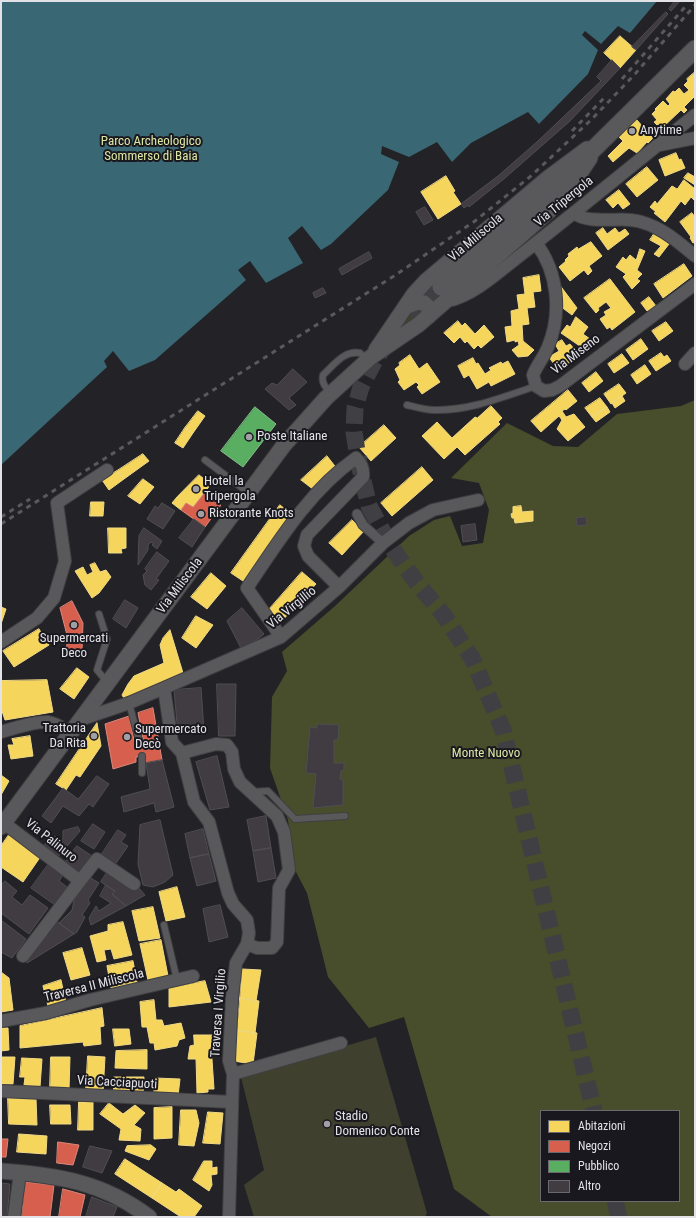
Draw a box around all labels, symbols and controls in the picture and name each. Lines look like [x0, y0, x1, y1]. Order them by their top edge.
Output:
place label: Anytime [640, 123, 682, 139]
marker: Anytime [627, 126, 637, 136]
park label: Parco Archeologico Sommerso di Baia [101, 134, 201, 165]
street label: Via Tripergola [531, 174, 597, 230]
street label: Via Miliscola [446, 211, 506, 265]
street label: Via Miseno [548, 332, 604, 378]
place label: Poste Italiane [257, 429, 327, 445]
marker: Poste Italiane [244, 432, 254, 442]
place label: Hotel la Tripergola [204, 474, 256, 505]
marker: Hotel la Tripergola [191, 484, 201, 494]
place label: Ristorante Knots [209, 506, 294, 522]
marker: Ristorante Knots [196, 509, 206, 519]
street label: Via Miliscola [154, 555, 206, 617]
street label: Via Virgillio [264, 584, 320, 632]
marker: Supermercati Deco [69, 620, 79, 630]
place label: Supermercati Deco [40, 631, 108, 662]
place label: Trattoria Da Rita [43, 721, 86, 752]
place label: Supermercato Decò [135, 722, 207, 753]
marker: Trattoria Da Rita [89, 731, 99, 741]
marker: Supermercato Decò [122, 732, 132, 742]
park label: Monte Nuovo [452, 746, 520, 762]
street label: Via Palinuro [22, 816, 80, 866]
street label: Traversa II Miliscola [42, 966, 146, 1006]
street label: Traversa I Virgilio [208, 968, 230, 1058]
street label: Via Cacciapuoti [76, 1073, 158, 1093]
place label: Stadio Domenico Conte [335, 1109, 420, 1140]
legend [540, 1110, 680, 1202]
marker: Stadio Domenico Conte [322, 1119, 332, 1129]
text: Abitazioni [578, 1119, 626, 1133]
text: Negozi [578, 1139, 611, 1153]
text: Pubblico [578, 1159, 619, 1173]
text: Altro [578, 1179, 601, 1193]

